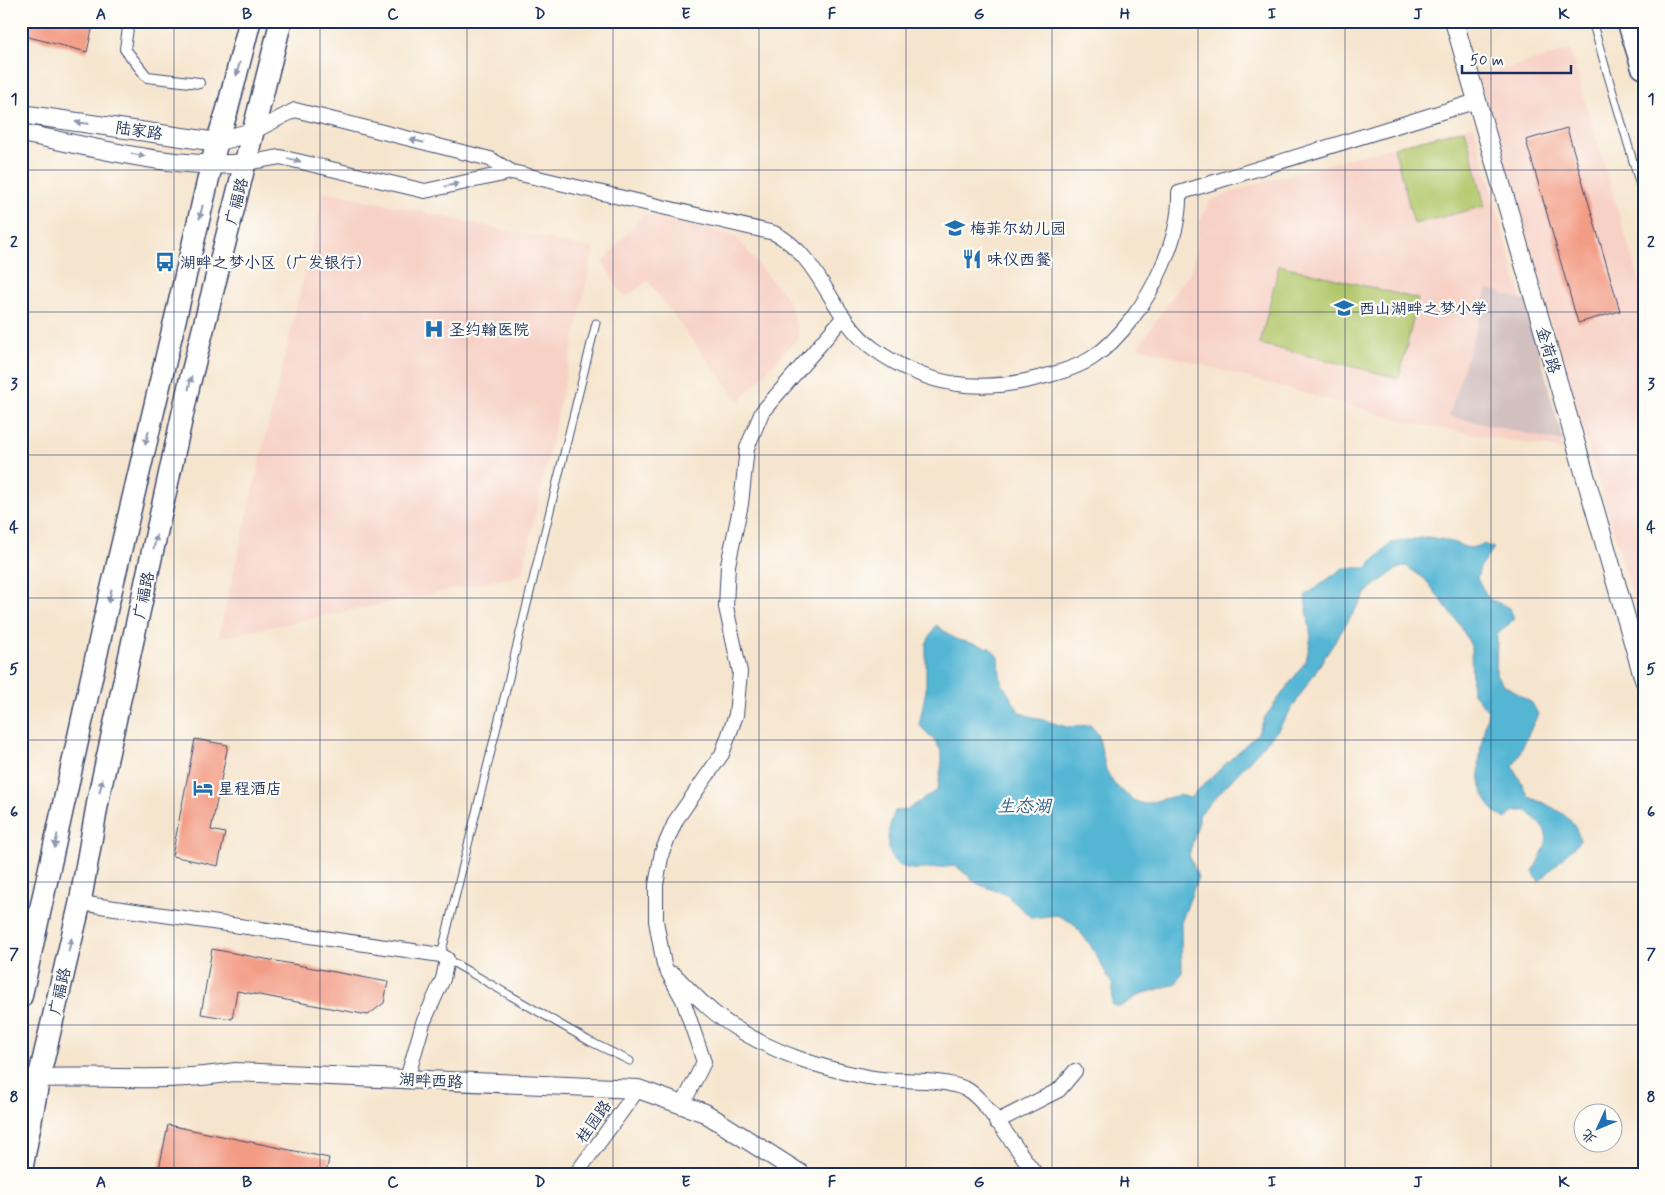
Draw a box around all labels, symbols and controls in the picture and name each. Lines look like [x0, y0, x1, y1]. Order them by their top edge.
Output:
text: A [96, 4, 106, 25]
text: B [242, 4, 252, 25]
text: C [387, 4, 399, 25]
text: D [534, 4, 546, 25]
text: E [681, 4, 691, 25]
text: F [828, 4, 837, 25]
text: G [974, 4, 985, 25]
text: H [1120, 4, 1131, 25]
text: I [1268, 4, 1277, 25]
text: J [1413, 4, 1423, 25]
text: K [1558, 4, 1570, 25]
scale bar [1462, 42, 1571, 74]
text: 50 m [1470, 51, 1504, 71]
one-way arrow [234, 61, 242, 76]
text: 1 [10, 89, 18, 110]
text: 1 [1647, 89, 1655, 110]
one-way arrow [74, 118, 90, 126]
street label: 陆家路 [114, 118, 164, 145]
one-way arrow [409, 137, 424, 145]
one-way arrow [130, 152, 146, 160]
one-way arrow [286, 156, 301, 164]
street label: 广福路 [221, 175, 254, 227]
one-way arrow [444, 181, 459, 189]
one-way arrow [197, 205, 205, 220]
school or university icon: 梅菲尔幼儿园 [944, 217, 966, 239]
place label: 梅菲尔幼儿园 [970, 219, 1066, 240]
text: 2 [10, 232, 18, 253]
text: 2 [1647, 232, 1655, 253]
restaurant icon: 味仪西餐 [961, 248, 983, 270]
place label: 味仪西餐 [987, 250, 1051, 271]
bus stop icon: 湖畔之梦小区（广发银行） [154, 251, 176, 273]
place label: 湖畔之梦小区（广发银行） [180, 253, 372, 274]
school or university icon: 西山湖畔之梦小学 [1333, 297, 1355, 319]
place label: 西山湖畔之梦小学 [1359, 299, 1487, 320]
hospital icon: 圣约翰医院 [423, 318, 445, 340]
place label: 圣约翰医院 [449, 320, 529, 341]
street label: 金荷路 [1531, 324, 1564, 376]
text: 3 [10, 374, 18, 395]
text: 3 [1647, 374, 1655, 395]
one-way arrow [186, 375, 194, 390]
one-way arrow [143, 431, 151, 446]
text: 4 [9, 517, 19, 538]
text: 4 [1646, 517, 1656, 538]
one-way arrow [151, 534, 159, 549]
street label: 广福路 [129, 570, 160, 621]
one-way arrow [106, 589, 114, 604]
text: 5 [9, 659, 19, 680]
text: 5 [1646, 659, 1656, 680]
hotel icon: 星程酒店 [192, 777, 214, 799]
one-way arrow [97, 778, 105, 793]
place label: 星程酒店 [218, 779, 282, 800]
water label: 生态湖 [997, 795, 1053, 819]
text: 6 [10, 802, 18, 823]
text: 6 [1647, 802, 1655, 823]
one-way arrow [52, 833, 60, 848]
one-way arrow [66, 938, 74, 953]
text: 7 [9, 944, 19, 965]
text: 7 [1646, 944, 1656, 965]
street label: 广福路 [45, 966, 76, 1017]
street label: 湖畔西路 [398, 1069, 463, 1094]
text: 8 [9, 1087, 19, 1108]
text: 8 [1646, 1087, 1656, 1108]
street label: 桂园路 [572, 1096, 617, 1147]
north arrow [1572, 1102, 1622, 1152]
text: 北 [1578, 1125, 1601, 1148]
text: A [96, 1172, 106, 1193]
text: B [242, 1172, 252, 1193]
text: C [387, 1172, 399, 1193]
text: D [534, 1172, 546, 1193]
text: E [681, 1172, 691, 1193]
text: F [828, 1172, 837, 1193]
text: G [974, 1172, 985, 1193]
text: H [1120, 1172, 1131, 1193]
text: I [1268, 1172, 1277, 1193]
text: J [1413, 1172, 1423, 1193]
text: K [1558, 1172, 1570, 1193]

